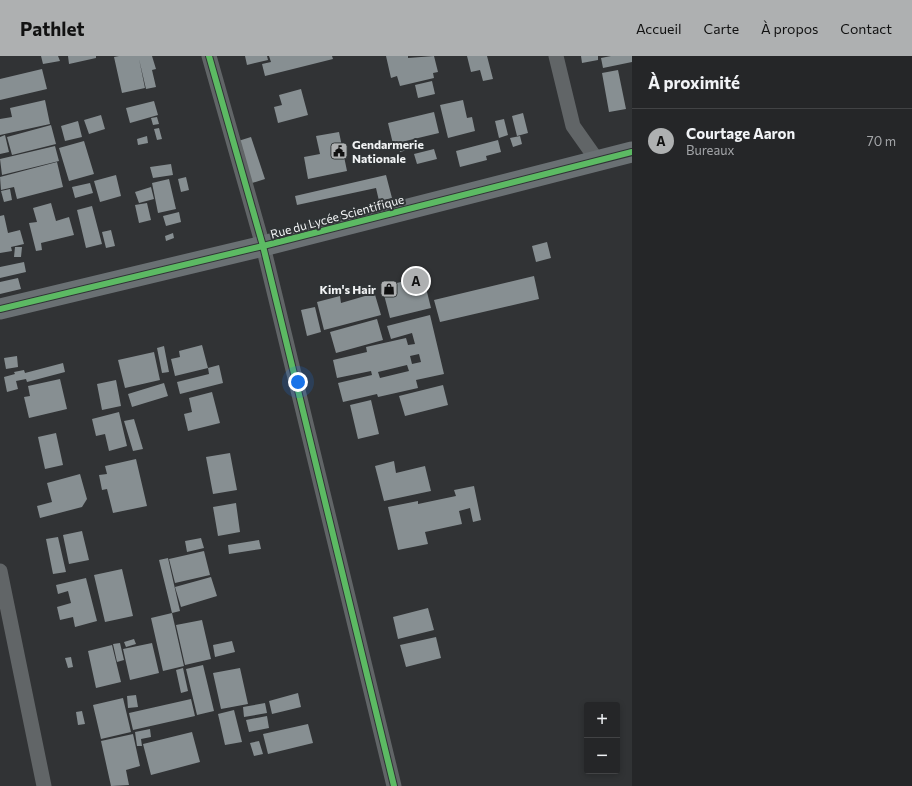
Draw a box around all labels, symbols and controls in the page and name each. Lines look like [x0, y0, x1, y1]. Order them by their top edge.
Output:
text: Pathlet [20, 17, 85, 40]
text: Accueil [636, 20, 682, 37]
text: Carte [704, 20, 739, 37]
text: À propos [761, 20, 818, 37]
text: Contact [840, 20, 892, 37]
text: À proximité [648, 72, 740, 93]
text: Courtage Aaron [686, 124, 795, 142]
text: A [656, 133, 666, 149]
text: 70 m [867, 133, 896, 149]
place label: Gendarmerie Nationale [352, 137, 424, 165]
public building icon: Gendarmerie Nationale [329, 141, 349, 161]
text: Bureaux [686, 142, 734, 158]
street label: Rue du Lycée Scientifique [269, 191, 405, 241]
pin: A [403, 266, 429, 296]
shop icon: Kim's Hair [379, 279, 399, 299]
place label: Kim's Hair [320, 282, 376, 296]
your location [288, 372, 308, 392]
map controls [584, 702, 620, 774]
button: + [584, 702, 620, 738]
button: − [584, 738, 620, 774]

